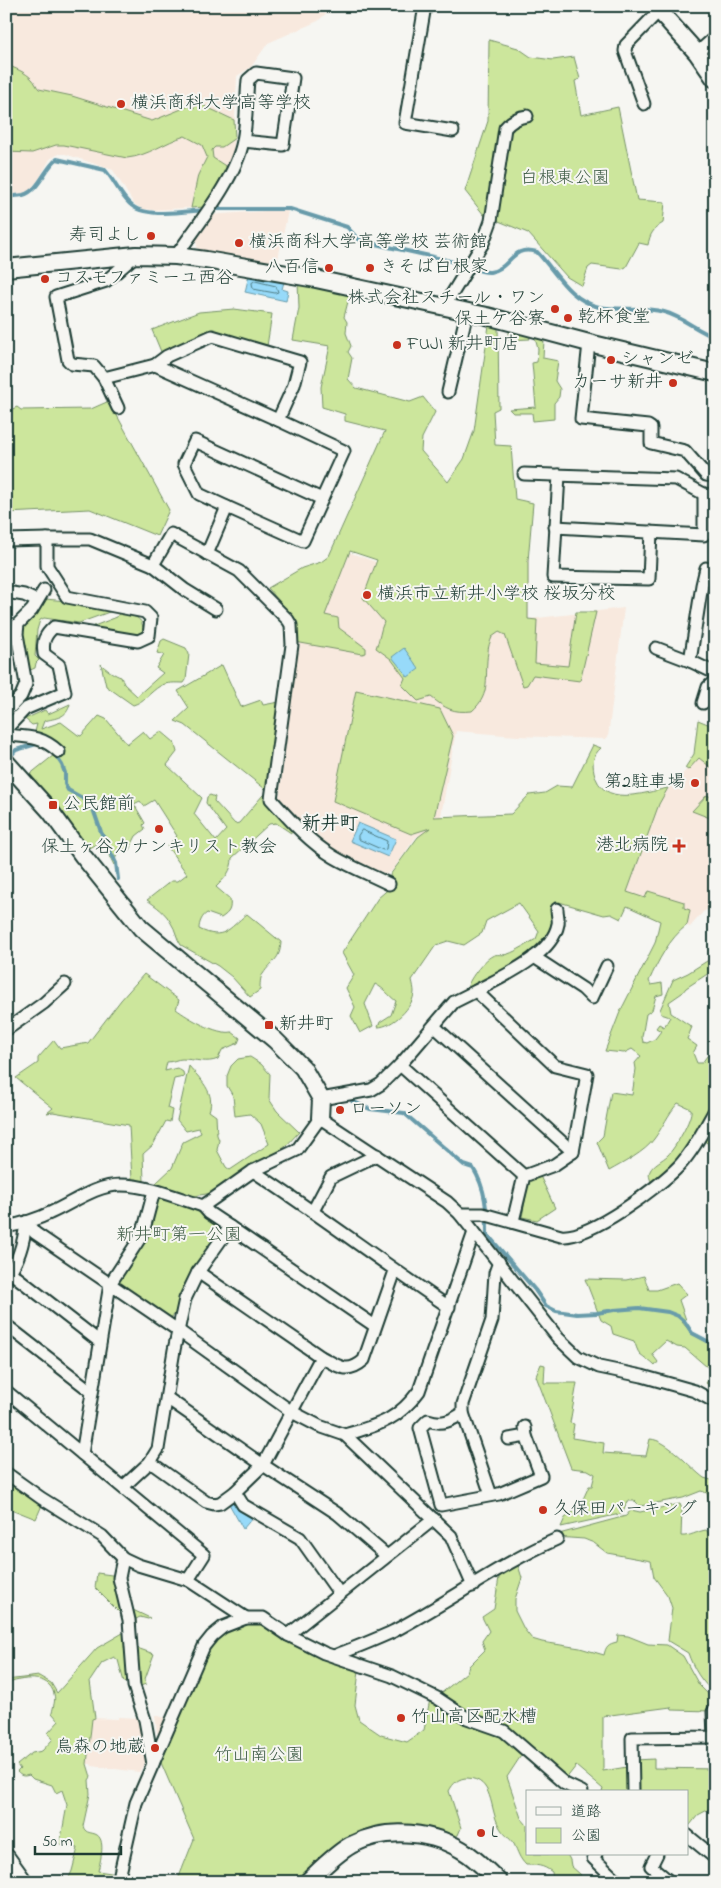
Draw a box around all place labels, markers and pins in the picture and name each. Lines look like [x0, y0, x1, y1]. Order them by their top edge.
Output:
place label: 横浜商科大学高等学校 [131, 91, 311, 117]
marker: 横浜商科大学高等学校 [115, 98, 127, 110]
place label: 寿司よし [69, 223, 141, 249]
marker: 寿司よし [145, 230, 157, 242]
place label: 横浜商科大学高等学校 芸術館 [249, 230, 488, 256]
marker: 横浜商科大学高等学校 芸術館 [233, 237, 245, 249]
place label: 八百信 [265, 255, 319, 281]
place label: きそば白根家 [380, 255, 488, 281]
marker: 八百信 [323, 262, 335, 274]
marker: きそば白根家 [364, 262, 376, 274]
place label: コスモファミーユ西谷 [55, 266, 234, 292]
marker: コスモファミーユ西谷 [39, 273, 51, 285]
place label: 株式会社スチール・ワン 保土ケ谷寮 [348, 286, 545, 333]
marker: 株式会社スチール・ワン 保土ケ谷寮 [549, 303, 561, 315]
place label: 乾杯食堂 [578, 305, 650, 331]
marker: 乾杯食堂 [562, 312, 574, 324]
place label: FUJI 新井町店 [406, 332, 520, 358]
marker: FUJI 新井町店 [391, 339, 403, 351]
place label: シャンゼ [621, 347, 693, 373]
marker: シャンゼ [605, 354, 617, 366]
place label: カーサ新井 [572, 370, 663, 396]
marker: カーサ新井 [667, 377, 679, 389]
place label: 横浜市立新井小学校 桜坂分校 [377, 582, 616, 608]
marker: 横浜市立新井小学校 桜坂分校 [361, 589, 373, 601]
place label: 第2駐車場 [604, 770, 685, 796]
marker: 第2駐車場 [689, 777, 701, 789]
place label: 公民館前 [63, 792, 135, 818]
marker: 公民館前 [47, 799, 59, 811]
marker: 保土ヶ谷カナンキリスト教会 [153, 823, 165, 835]
place label: 港北病院 [596, 833, 668, 859]
place label: 保土ヶ谷カナンキリスト教会 [41, 835, 277, 861]
marker: 港北病院 [672, 839, 686, 853]
place label: 新井町 [279, 1012, 333, 1038]
marker: 新井町 [263, 1019, 275, 1031]
place label: ローソン [350, 1097, 422, 1123]
marker: ローソン [334, 1104, 346, 1116]
place label: 久保田パーキング [553, 1497, 697, 1523]
marker: 久保田パーキング [537, 1504, 549, 1516]
place label: 竹山高区配水槽 [411, 1705, 537, 1731]
marker: 竹山高区配水槽 [395, 1712, 407, 1724]
place label: 烏森の地蔵 [55, 1735, 145, 1761]
marker: 烏森の地蔵 [149, 1742, 161, 1754]
place label: L [491, 1820, 498, 1846]
marker: L [475, 1827, 487, 1839]

